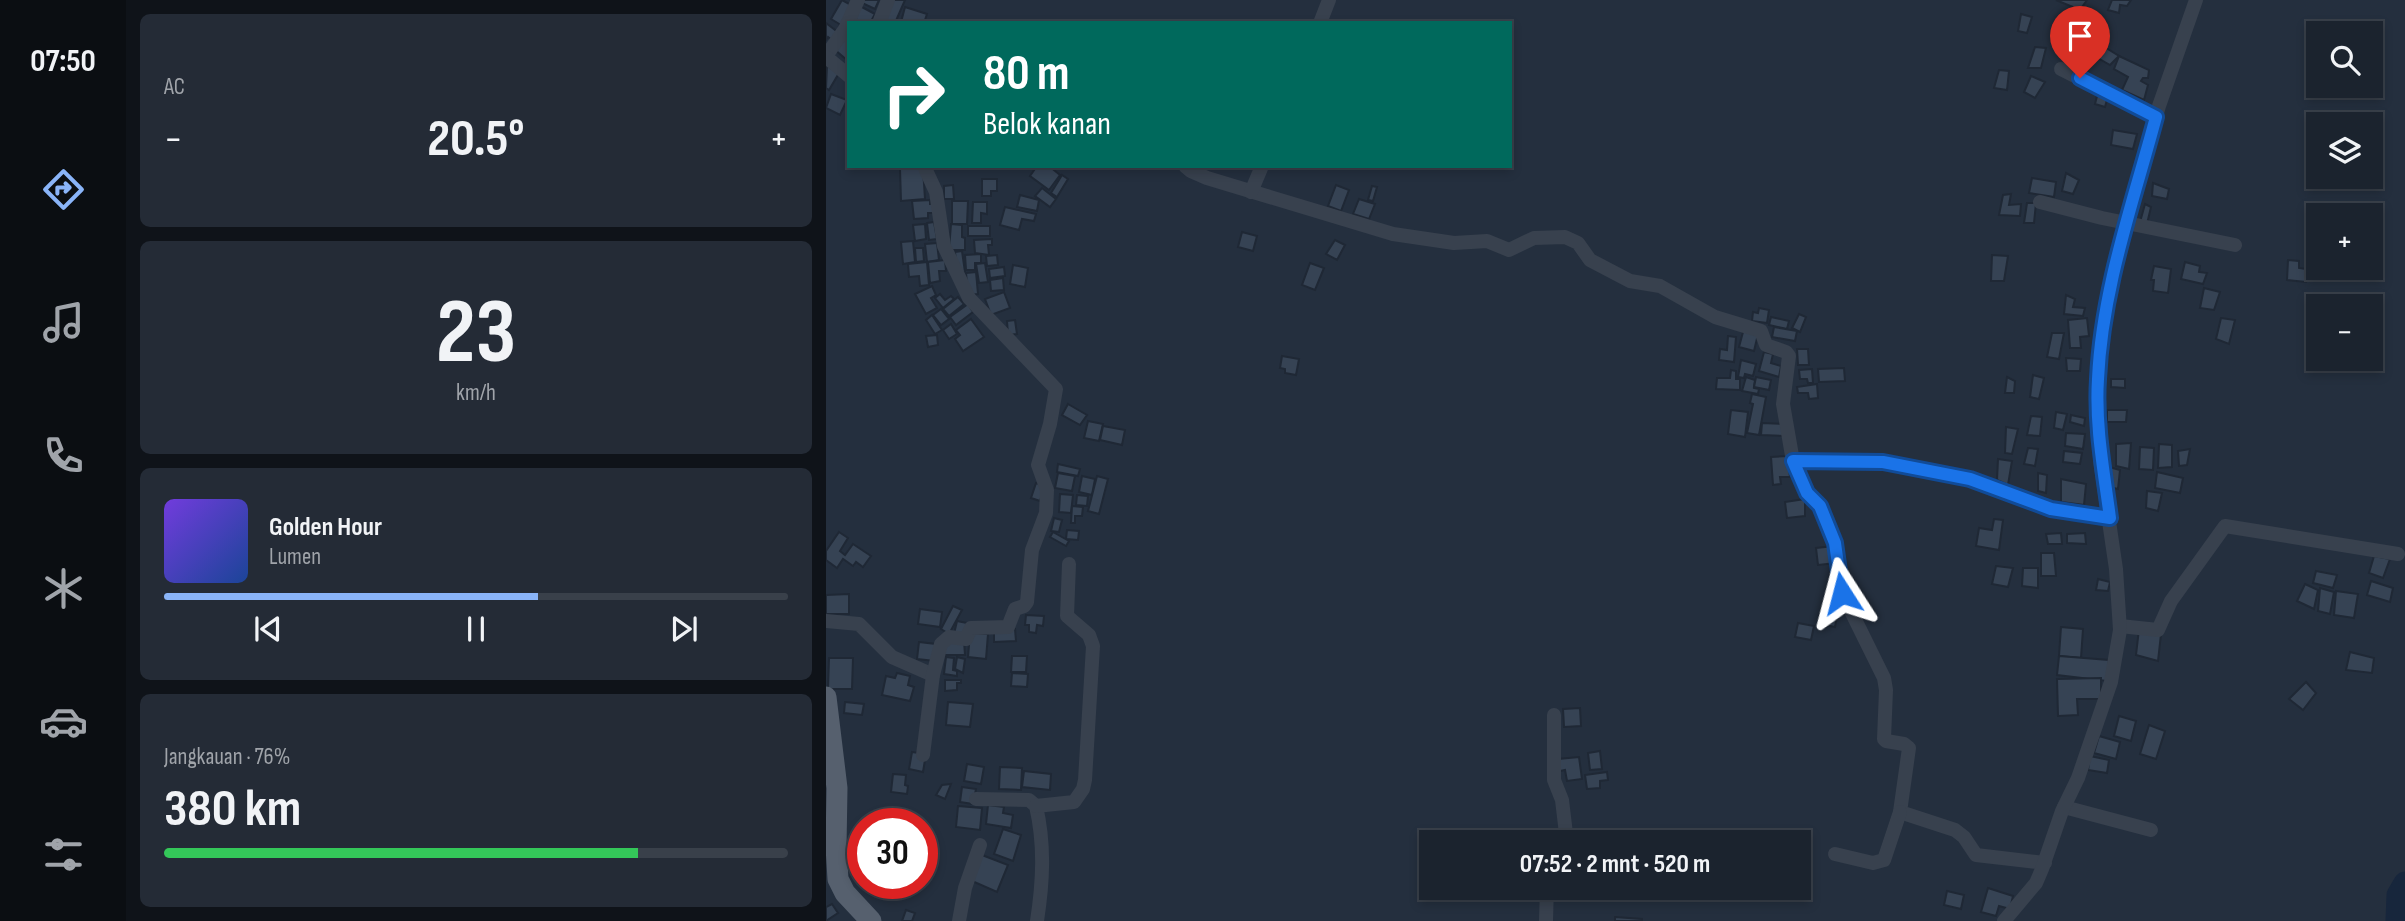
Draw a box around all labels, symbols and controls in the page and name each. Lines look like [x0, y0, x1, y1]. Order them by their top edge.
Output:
pin [2050, 6, 2110, 78]
icon: arrive [2061, 17, 2099, 55]
map controls [2306, 21, 2383, 371]
button: search [2306, 21, 2383, 98]
text: 07:50 [30, 42, 96, 81]
text: 80 m [983, 45, 1070, 104]
icon: right [868, 49, 959, 140]
text: AC [164, 73, 185, 101]
text: Belok kanan [983, 105, 1111, 144]
text: 20.5° [427, 108, 525, 171]
button: layers [2306, 112, 2383, 189]
text: − [164, 117, 183, 162]
text: + [769, 117, 788, 162]
icon: directions [39, 165, 88, 214]
button: + [2306, 203, 2383, 280]
text: 23 [436, 279, 516, 388]
button: − [2306, 294, 2383, 371]
icon: music [39, 298, 88, 347]
text: km/h [456, 379, 496, 407]
icon: phone [39, 431, 88, 480]
text: Golden Hour [269, 512, 382, 543]
text: Lumen [269, 543, 321, 571]
position arrow [1805, 556, 1879, 630]
icon: climate [39, 564, 88, 613]
icon: previous [249, 610, 287, 648]
icon: pause [457, 610, 495, 648]
icon: next [665, 610, 703, 648]
icon: car [39, 697, 88, 746]
text: Jangkauan · 76% [164, 743, 290, 771]
text: 380 km [164, 778, 301, 841]
speed limit sign: 30 [847, 808, 938, 899]
icon: filters [39, 830, 88, 879]
text: 07:52 · 2 mnt · 520 m [1520, 849, 1710, 880]

